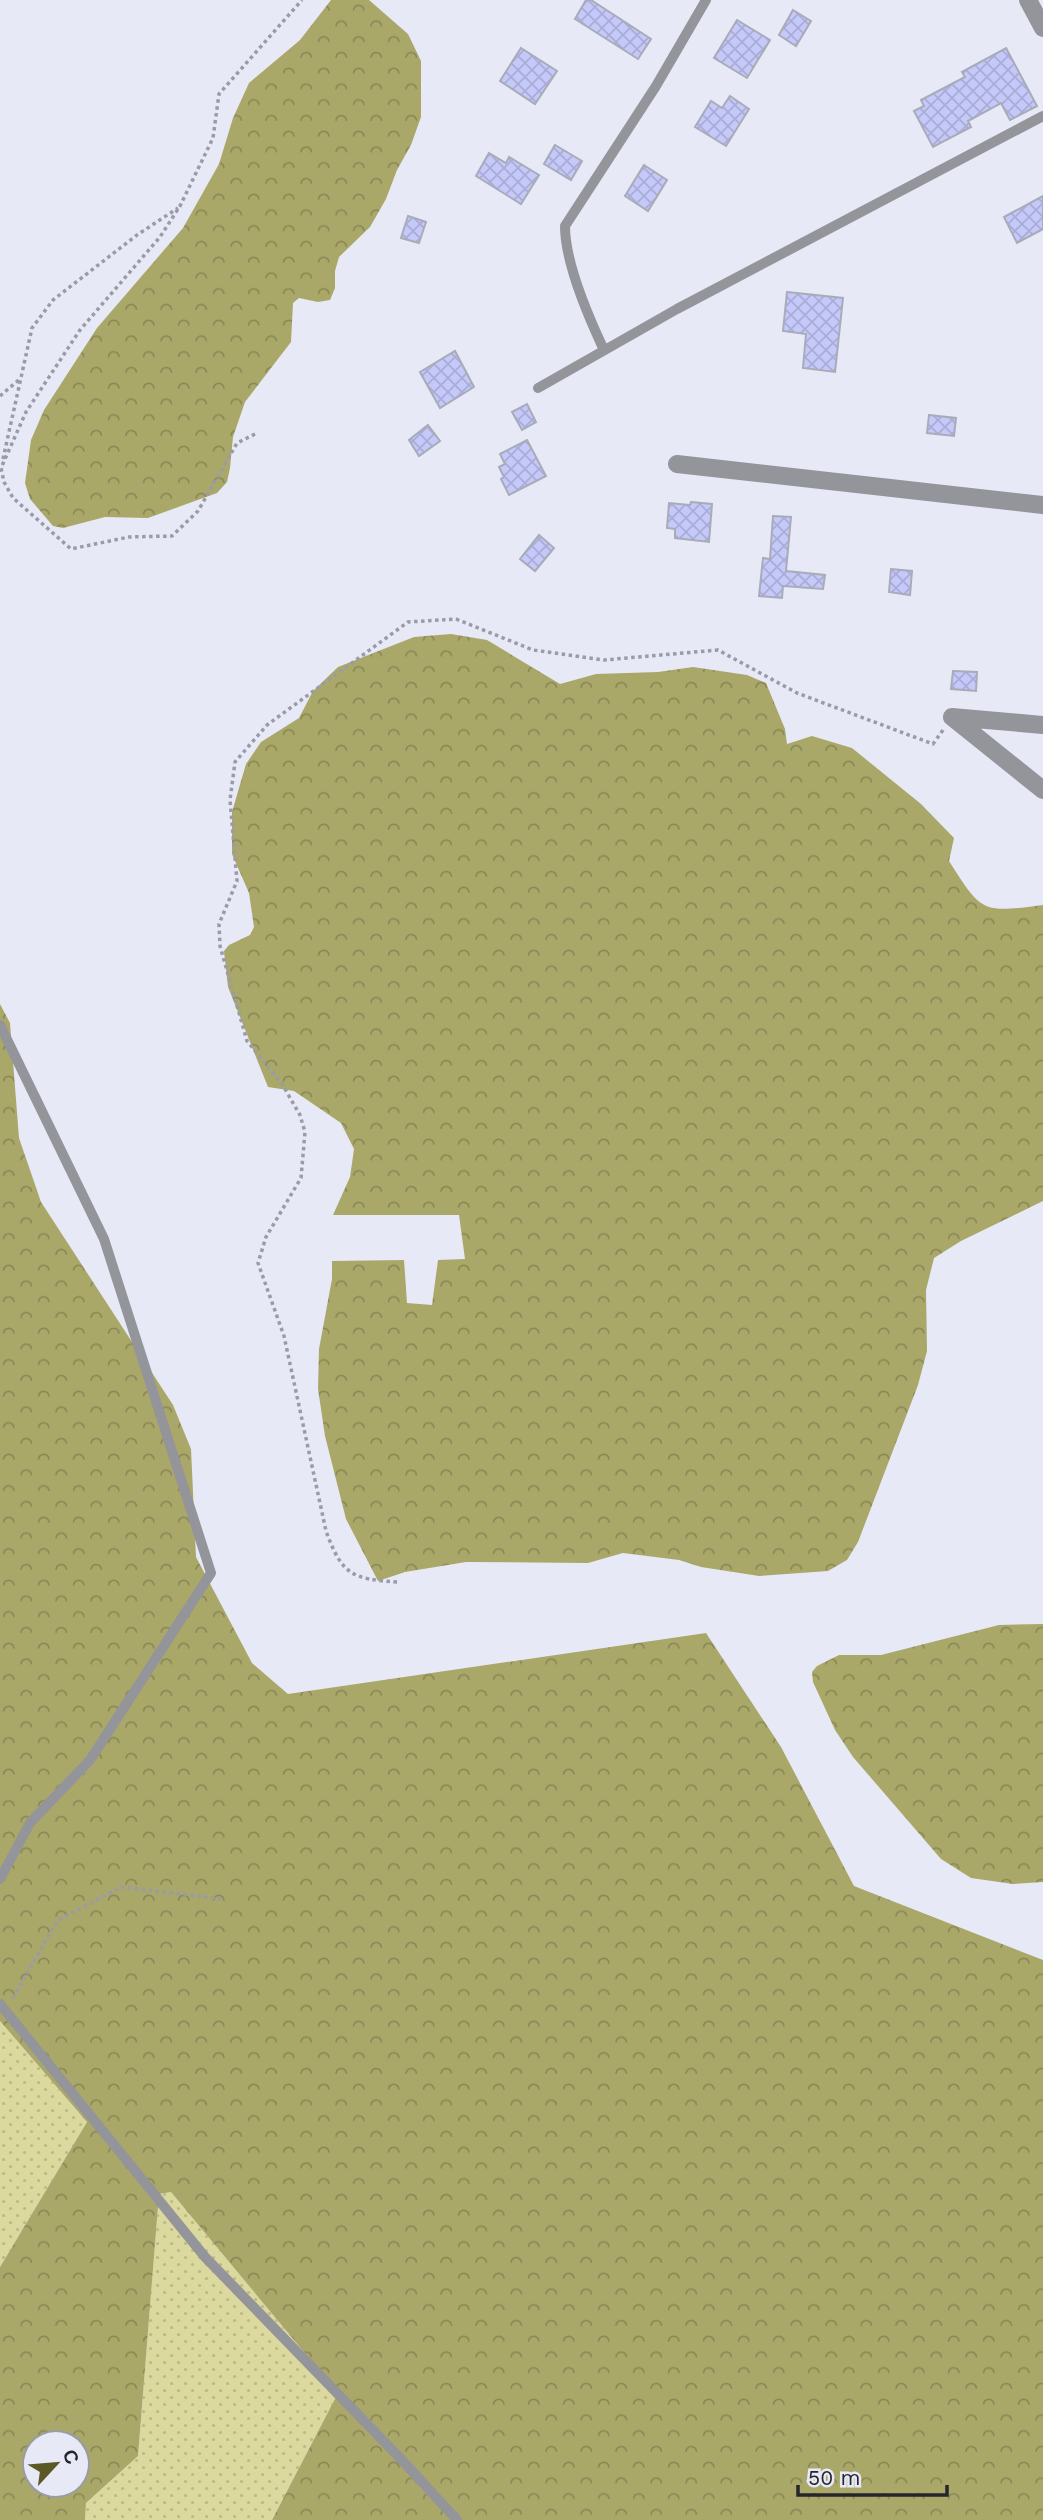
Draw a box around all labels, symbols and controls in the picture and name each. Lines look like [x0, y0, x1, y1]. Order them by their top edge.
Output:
north arrow [21, 2429, 91, 2499]
text: С [57, 2446, 84, 2468]
scale bar [798, 2454, 947, 2498]
text: 50 m [808, 2465, 860, 2490]

